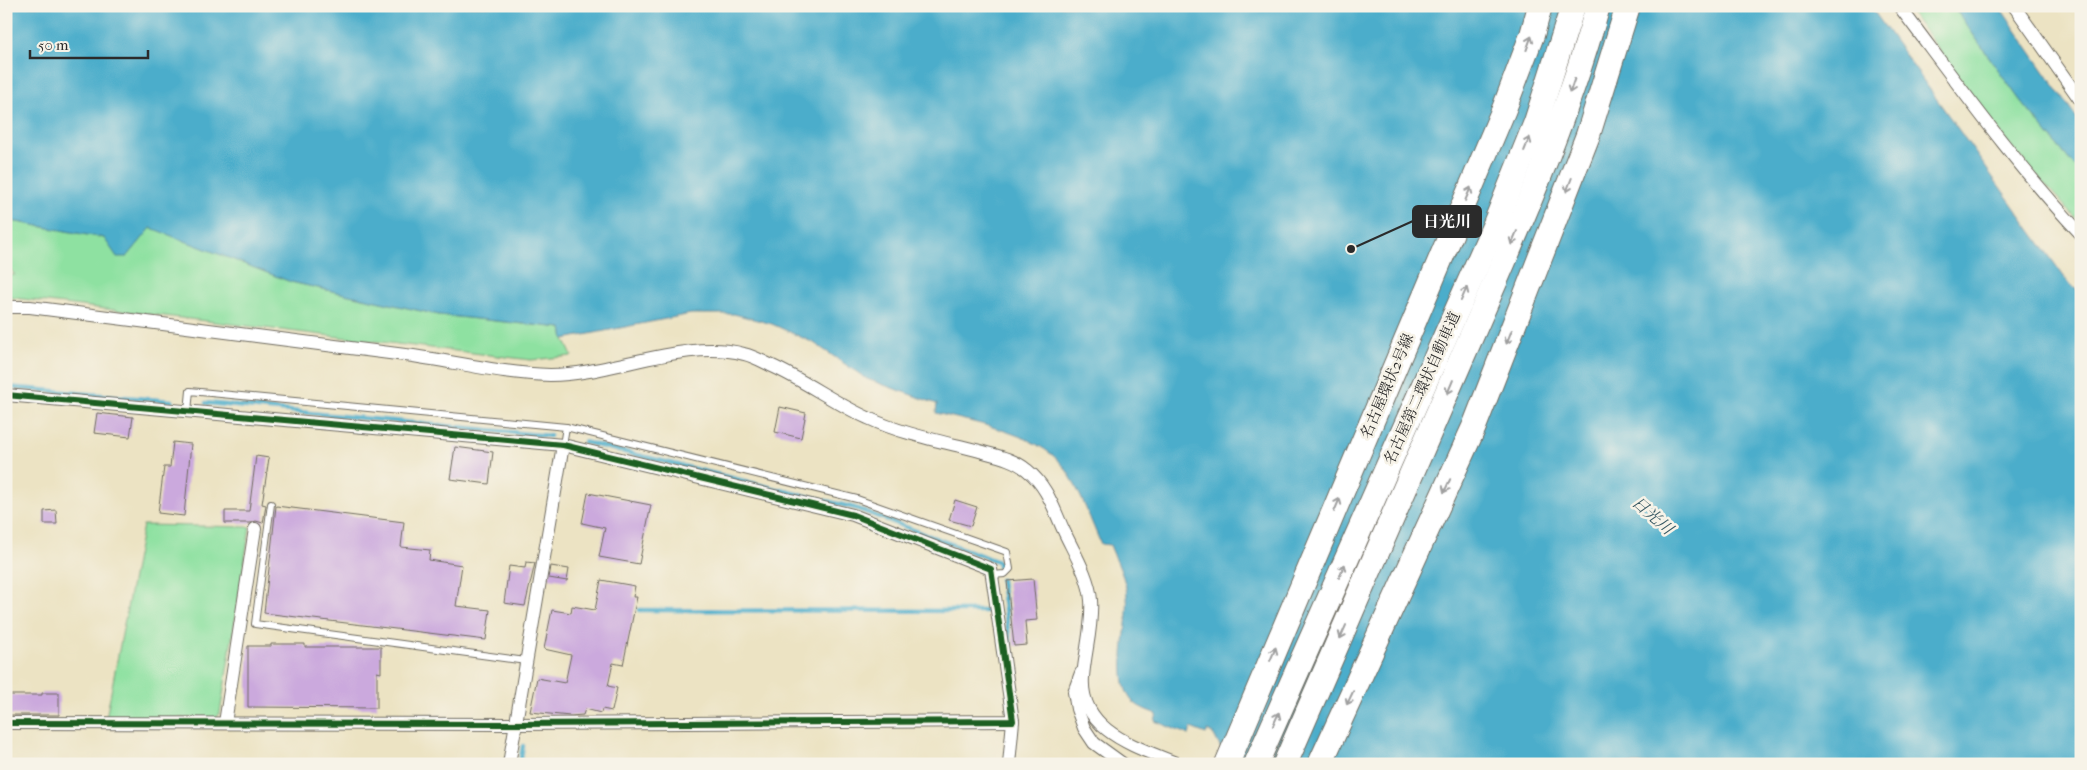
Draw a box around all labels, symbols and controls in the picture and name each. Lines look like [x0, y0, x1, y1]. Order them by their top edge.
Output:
scale bar [30, 28, 148, 60]
text: 50 m [38, 36, 69, 54]
one-way arrow [1525, 36, 1534, 52]
one-way arrow [1567, 78, 1576, 93]
one-way arrow [1523, 137, 1532, 152]
one-way arrow [1563, 177, 1573, 192]
one-way arrow [1464, 187, 1474, 202]
callout: 日光川 [1413, 206, 1481, 237]
text: 日光川 [1423, 212, 1471, 231]
one-way arrow [1509, 230, 1519, 245]
one-way arrow [1459, 287, 1469, 302]
street label: 名古屋第二環状自動車道 [1380, 309, 1464, 467]
one-way arrow [1504, 329, 1513, 344]
street label: 名古屋環状2号線 [1357, 331, 1417, 441]
one-way arrow [1444, 379, 1454, 394]
one-way arrow [1441, 479, 1451, 494]
water label: 日光川 [1628, 492, 1679, 540]
one-way arrow [1332, 498, 1342, 513]
one-way arrow [1337, 564, 1347, 579]
one-way arrow [1338, 624, 1348, 639]
one-way arrow [1269, 647, 1279, 662]
one-way arrow [1345, 690, 1355, 705]
one-way arrow [1272, 712, 1282, 727]

